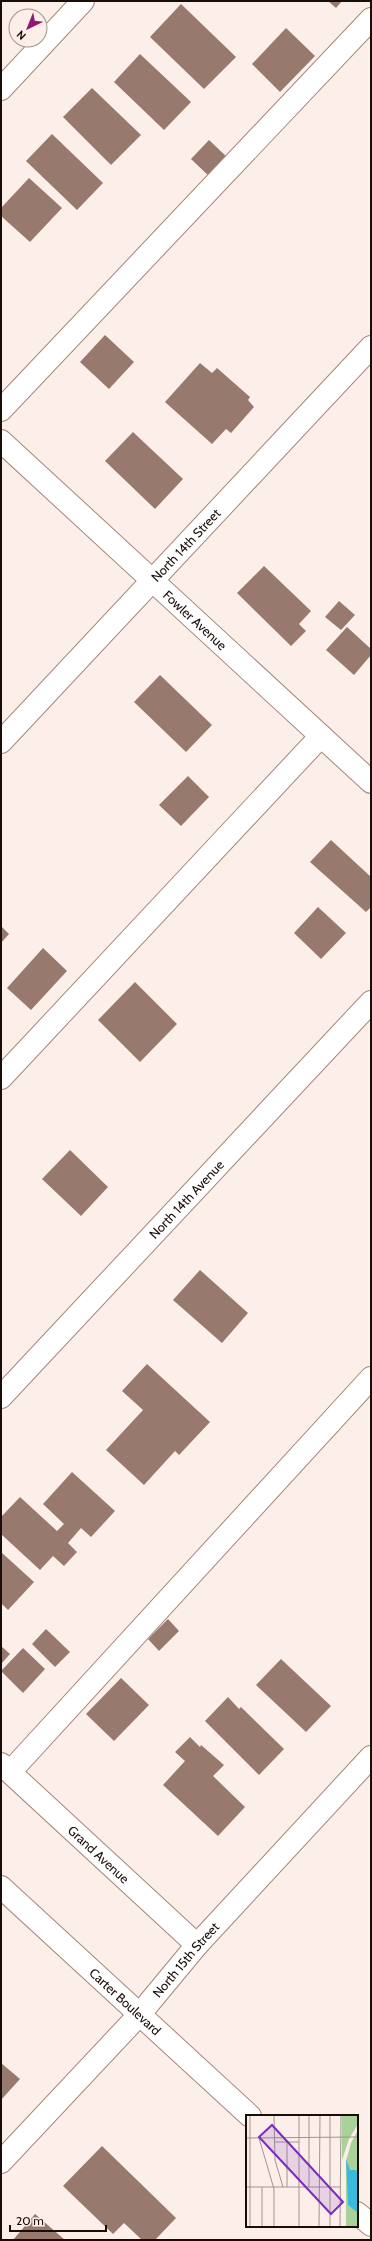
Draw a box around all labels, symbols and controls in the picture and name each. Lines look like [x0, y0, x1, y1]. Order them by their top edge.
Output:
north arrow [8, 8, 48, 48]
text: N [14, 28, 29, 43]
street label: North 14th Street [148, 505, 224, 585]
street label: Fowler Avenue [160, 587, 230, 653]
street label: North 14th Avenue [146, 1156, 227, 1242]
street label: Grand Avenue [65, 1822, 133, 1887]
street label: North 15th Street [149, 1918, 223, 2000]
street label: Carter Boulevard [86, 1965, 164, 2038]
inset map [246, 2115, 358, 2227]
scale bar [10, 2207, 106, 2233]
text: 20 m [16, 2213, 44, 2228]

